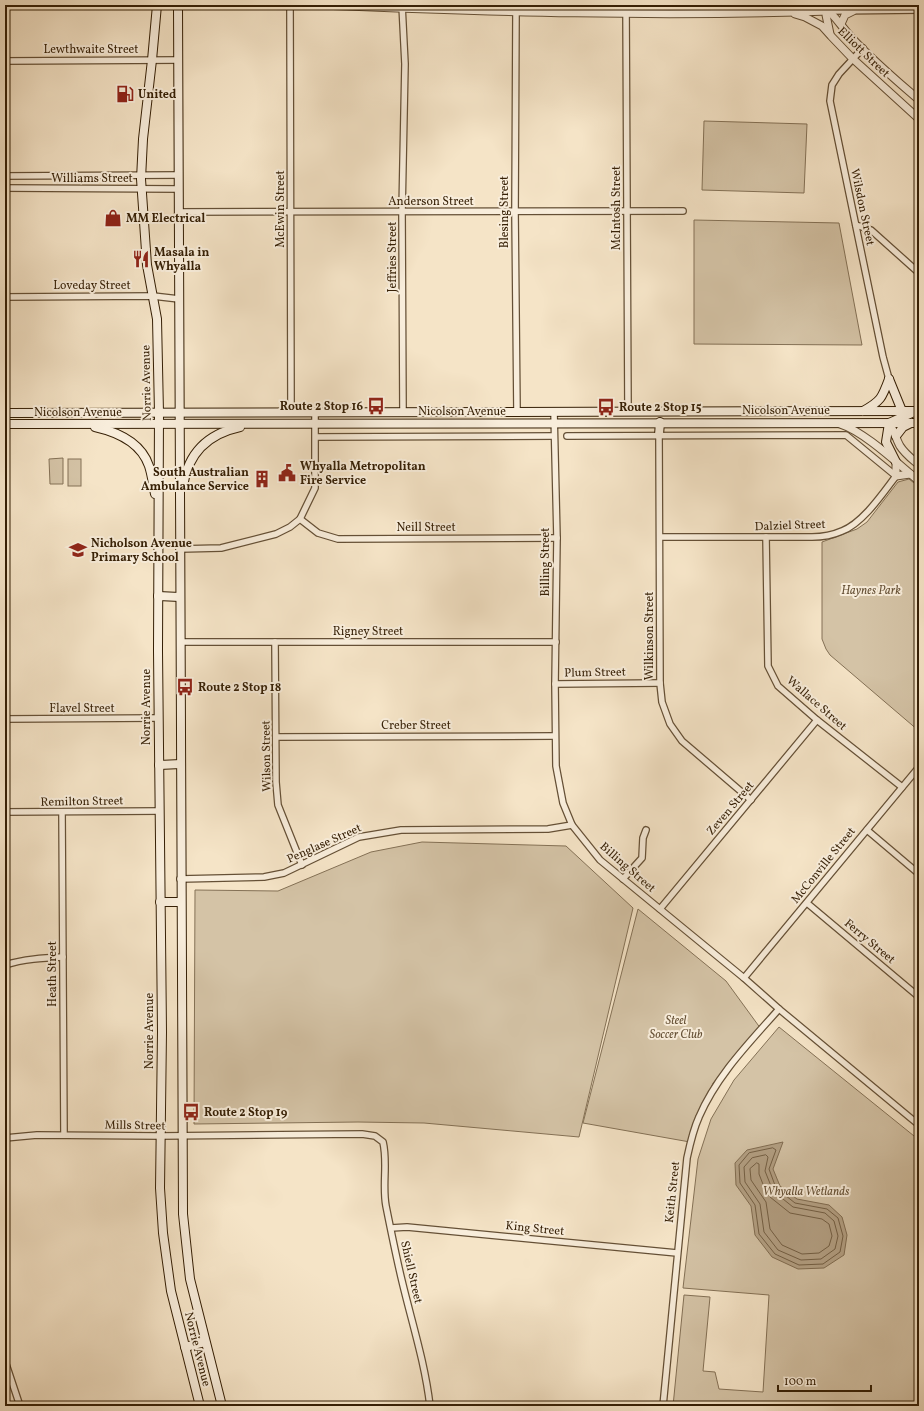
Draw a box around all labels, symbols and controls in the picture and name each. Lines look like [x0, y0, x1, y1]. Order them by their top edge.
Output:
street label: Elliott Street [834, 24, 893, 82]
street label: Lewthwaite Street [44, 42, 138, 58]
fuel station icon: United [115, 84, 135, 104]
place label: United [138, 87, 177, 103]
street label: McIntosh Street [609, 166, 625, 250]
street label: Wilsdon Street [846, 167, 878, 247]
street label: McEwin Street [273, 170, 289, 248]
street label: Williams Street [51, 171, 133, 187]
street label: Blesing Street [497, 176, 513, 248]
street label: Anderson Street [388, 194, 474, 210]
shop icon: MM Electrical [103, 208, 123, 228]
place label: MM Electrical [126, 211, 205, 227]
street label: Jeffries Street [385, 222, 401, 292]
place label: Masala in Whyalla [154, 245, 210, 275]
restaurant icon: Masala in Whyalla [131, 249, 151, 269]
street label: Loveday Street [53, 278, 131, 294]
street label: Norrie Avenue [138, 344, 156, 421]
bus stop icon: Route 2 Stop 16 [366, 396, 386, 416]
bus stop icon: Route 2 Stop 15 [596, 397, 616, 417]
place label: Route 2 Stop 16 [280, 399, 363, 415]
place label: Route 2 Stop 15 [619, 400, 702, 416]
street label: Nicolson Avenue [742, 403, 830, 419]
street label: Nicolson Avenue [418, 404, 506, 420]
street label: Nicolson Avenue [34, 405, 122, 421]
place label: Whyalla Metropolitan Fire Service [300, 459, 426, 489]
public building icon: Whyalla Metropolitan Fire Service [277, 463, 297, 483]
place label: South Australian Ambulance Service [141, 465, 249, 495]
building icon: South Australian Ambulance Service [252, 469, 272, 489]
street label: Dalziel Street [754, 517, 826, 535]
street label: Neill Street [396, 520, 456, 536]
street label: Billing Street [538, 527, 554, 597]
place label: Nicholson Avenue Primary School [91, 536, 192, 566]
school or university icon: Nicholson Avenue Primary School [68, 540, 88, 560]
park label: Haynes Park [841, 583, 901, 599]
street label: Wilkinson Street [642, 592, 658, 680]
street label: Rigney Street [333, 624, 403, 640]
street label: Plum Street [564, 664, 626, 682]
street label: Norrie Avenue [139, 669, 155, 745]
street label: Wallace Street [783, 673, 850, 734]
bus stop icon: Route 2 Stop 18 [175, 677, 195, 697]
place label: Route 2 Stop 18 [198, 680, 281, 696]
street label: Flavel Street [49, 701, 115, 717]
street label: Creber Street [381, 718, 451, 734]
street label: Wilson Street [258, 720, 276, 792]
street label: Zeven Street [703, 778, 758, 839]
street label: Remilton Street [40, 793, 124, 811]
street label: Penglase Street [285, 820, 364, 867]
street label: McConville Street [788, 824, 860, 907]
street label: Billing Street [596, 839, 659, 896]
street label: Ferry Street [841, 916, 898, 968]
street label: Heath Street [45, 941, 61, 1007]
street label: Norrie Avenue [142, 993, 158, 1069]
park label: Steel Soccer Club [650, 1013, 703, 1043]
bus stop icon: Route 2 Stop 19 [181, 1102, 201, 1122]
place label: Route 2 Stop 19 [204, 1105, 288, 1121]
street label: Mills Street [104, 1117, 166, 1135]
street label: Keith Street [662, 1160, 684, 1224]
park label: Whyalla Wetlands [763, 1184, 850, 1200]
street label: King Street [505, 1218, 565, 1240]
street label: Shiell Street [396, 1239, 426, 1305]
street label: Norrie Avenue [180, 1310, 214, 1388]
scale bar [778, 1367, 871, 1393]
text: 100 m [784, 1374, 817, 1390]

